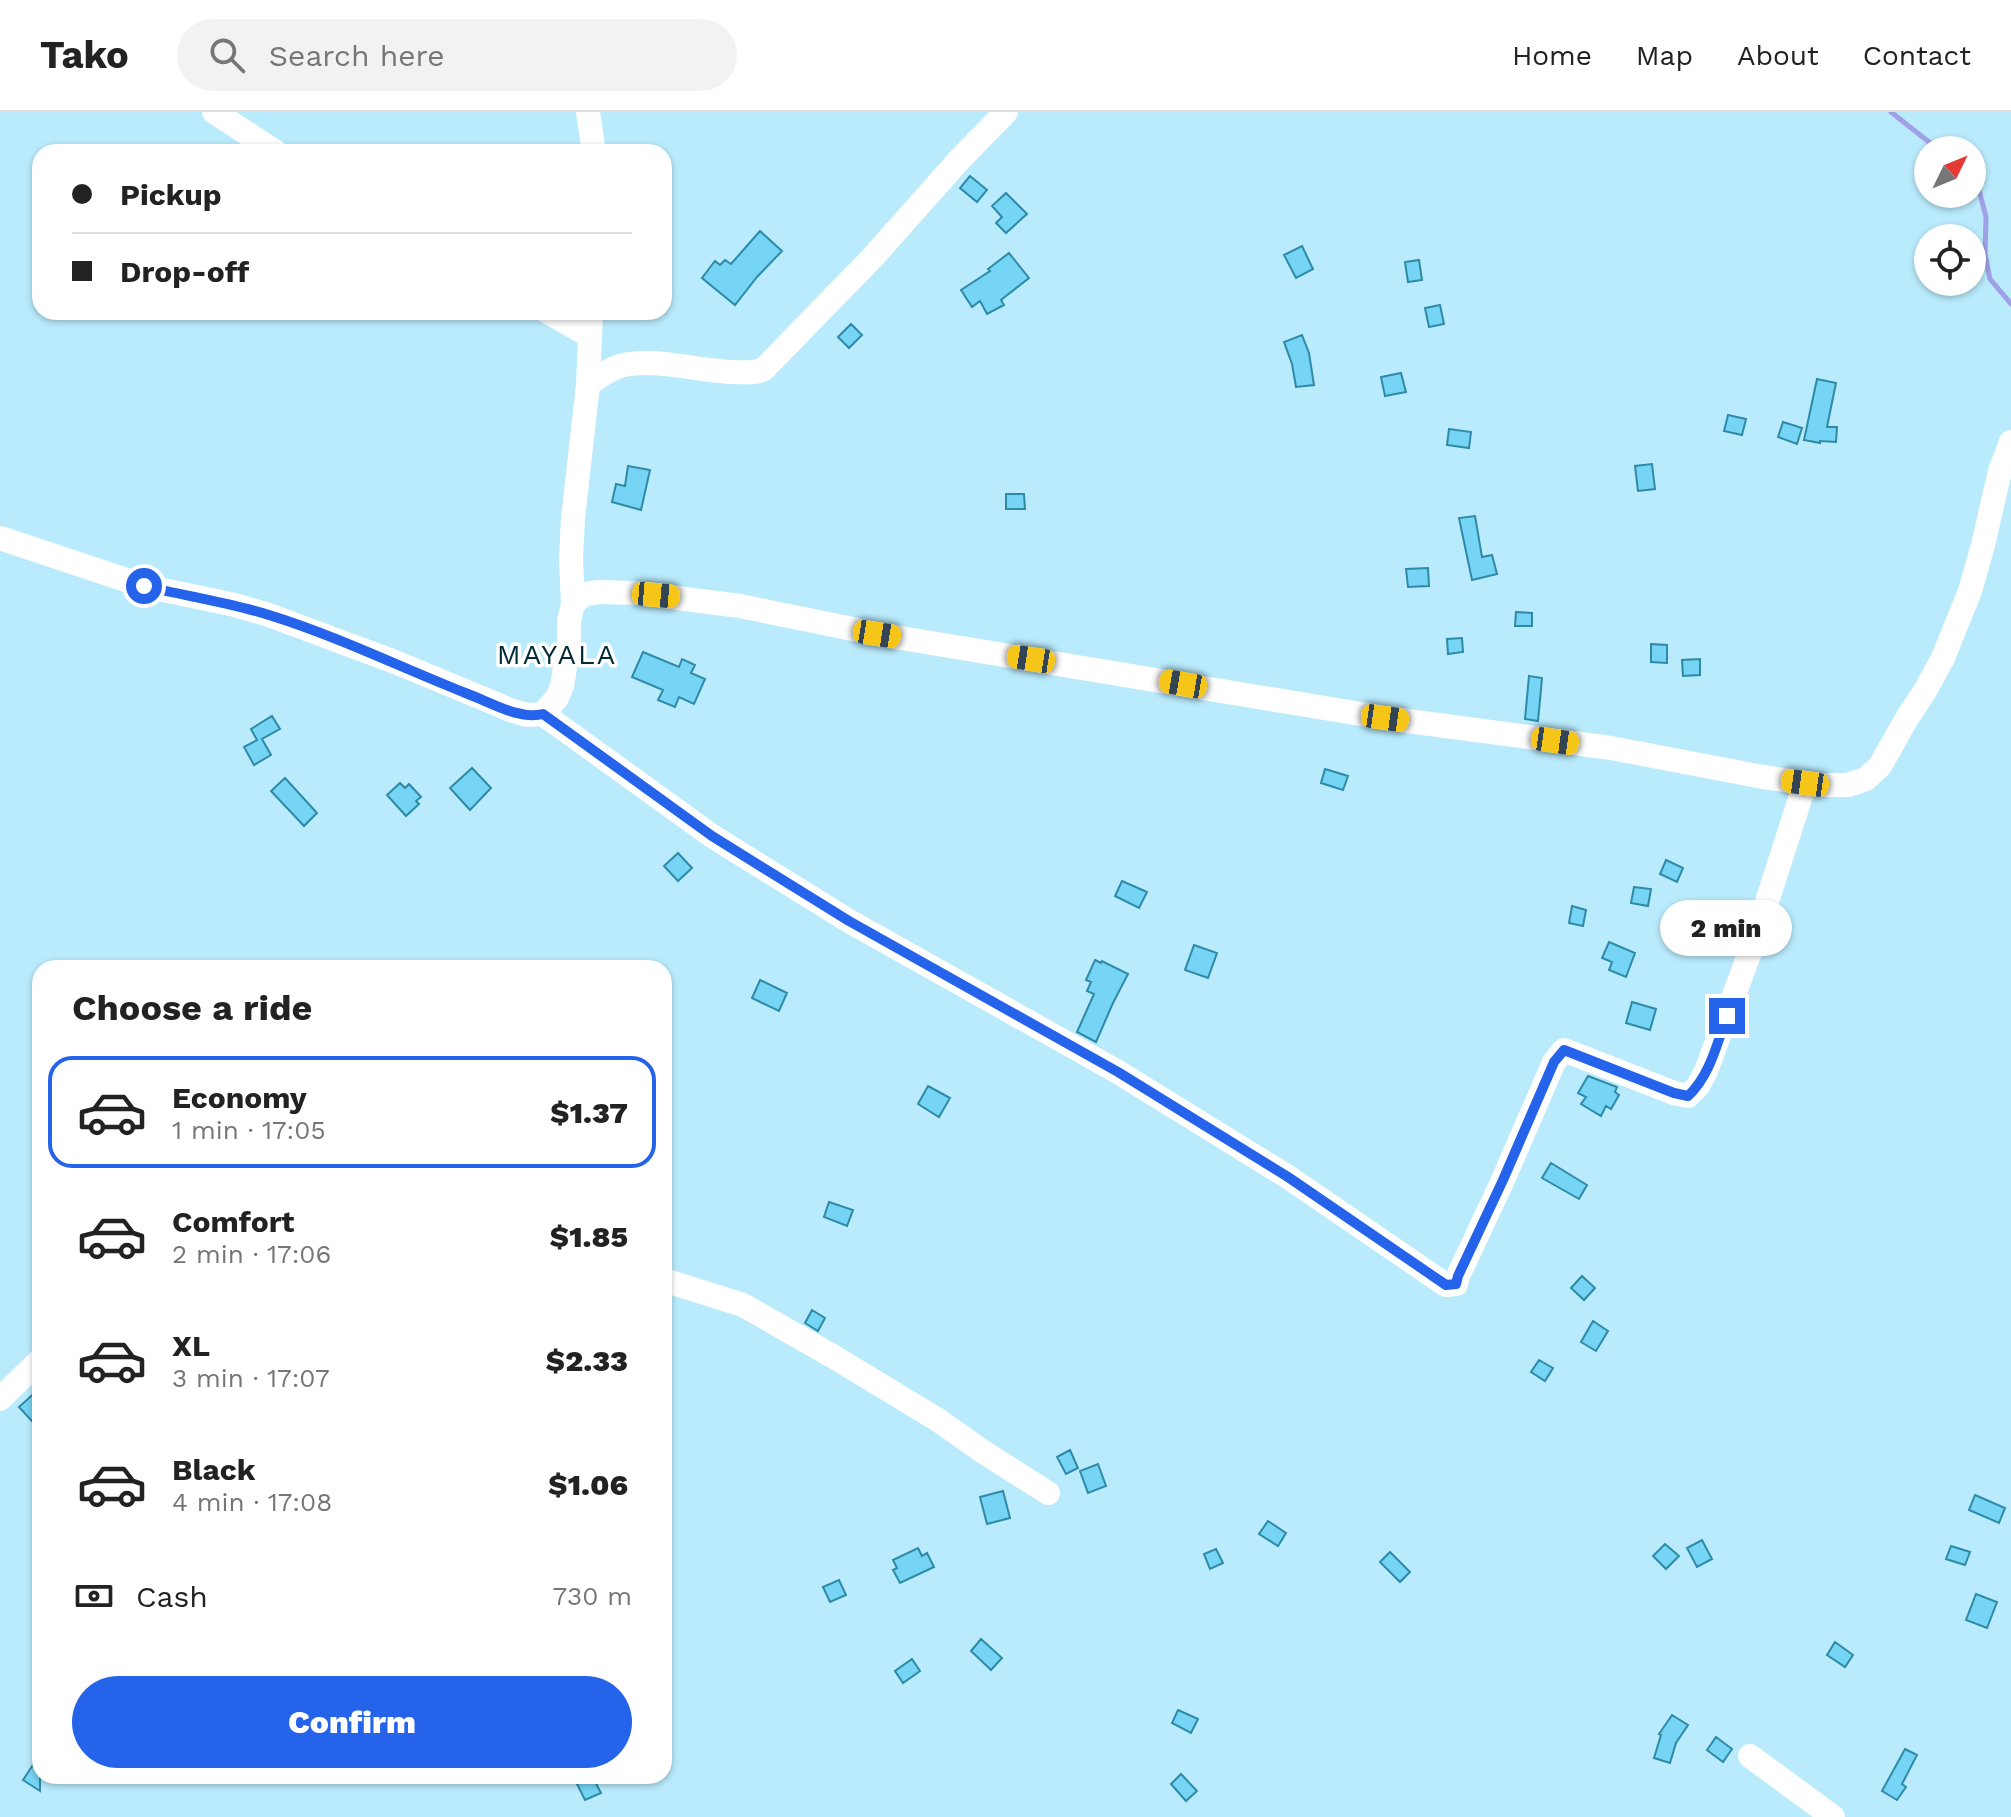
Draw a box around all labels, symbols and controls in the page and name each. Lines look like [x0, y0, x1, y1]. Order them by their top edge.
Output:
search box [177, 19, 737, 91]
text: Tako [40, 33, 129, 77]
icon: search [205, 33, 249, 77]
text: Search here [269, 38, 445, 73]
text: Home [1512, 39, 1592, 72]
text: Map [1636, 39, 1693, 72]
text: About [1737, 39, 1819, 72]
text: Contact [1863, 39, 1971, 72]
north arrow [1914, 136, 1986, 208]
map controls [1914, 136, 1986, 296]
text: Pickup [120, 177, 222, 212]
button: locate [1914, 224, 1986, 296]
text: Drop-off [120, 254, 249, 289]
route start [126, 568, 162, 604]
car [631, 581, 681, 609]
car [851, 618, 903, 650]
district label: MAYALA [497, 638, 617, 671]
car [1005, 643, 1057, 675]
car [1157, 668, 1209, 700]
car [1360, 703, 1410, 733]
car [1530, 726, 1580, 756]
car [1780, 768, 1830, 798]
callout: 2 min [1661, 900, 1793, 956]
text: 2 min [1691, 913, 1761, 943]
text: Choose a ride [72, 987, 312, 1029]
route end [1709, 998, 1745, 1034]
icon: car [76, 1076, 148, 1148]
text: Economy [172, 1080, 307, 1115]
text: $1.37 [550, 1095, 628, 1130]
text: 1 min · 17:05 [172, 1115, 326, 1145]
icon: car [76, 1200, 148, 1272]
text: Comfort [172, 1204, 294, 1239]
text: $1.85 [550, 1219, 628, 1254]
text: 2 min · 17:06 [172, 1239, 331, 1269]
icon: car [76, 1324, 148, 1396]
text: XL [172, 1328, 210, 1363]
text: $2.33 [546, 1343, 628, 1378]
text: 3 min · 17:07 [172, 1363, 330, 1393]
icon: car [76, 1448, 148, 1520]
text: Black [172, 1452, 256, 1487]
text: $1.06 [548, 1467, 628, 1502]
text: 4 min · 17:08 [172, 1487, 332, 1517]
icon: cash [72, 1574, 116, 1618]
text: Cash [136, 1579, 208, 1614]
text: 730 m [552, 1581, 632, 1611]
button: Confirm [72, 1676, 632, 1768]

